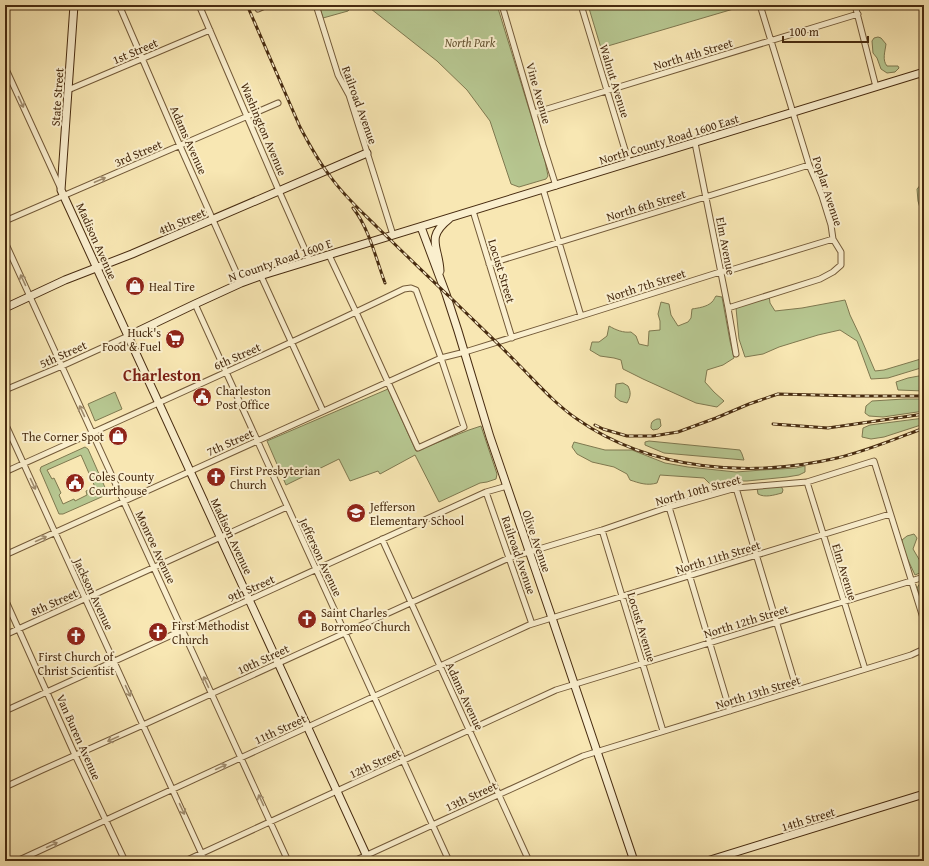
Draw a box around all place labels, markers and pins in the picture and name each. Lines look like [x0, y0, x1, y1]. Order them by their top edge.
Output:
shop icon: Heal Tire [124, 275, 146, 297]
place label: Heal Tire [149, 278, 195, 295]
place label: Huck's Food & Fuel [102, 324, 162, 355]
supermarket icon: Huck's Food & Fuel [164, 328, 186, 350]
place label: Charleston Post Office [216, 382, 271, 413]
public building icon: Charleston Post Office [191, 386, 213, 408]
shop icon: The Corner Spot [107, 425, 129, 447]
place label: The Corner Spot [22, 428, 105, 445]
place label: First Presbyterian Church [230, 462, 320, 493]
church icon: First Presbyterian Church [205, 466, 227, 488]
place label: Coles County Courthouse [89, 468, 154, 499]
public building icon: Coles County Courthouse [64, 472, 86, 494]
place label: Jefferson Elementary School [368, 498, 465, 529]
school or university icon: Jefferson Elementary School [345, 502, 367, 524]
place label: Saint Charles Borromeo Church [321, 604, 411, 635]
church icon: Saint Charles Borromeo Church [296, 608, 318, 630]
place label: First Methodist Church [172, 617, 250, 648]
church icon: First Methodist Church [147, 621, 169, 643]
church icon: First Church of Christ Scientist [65, 625, 87, 647]
place label: First Church of Christ Scientist [38, 648, 115, 679]

